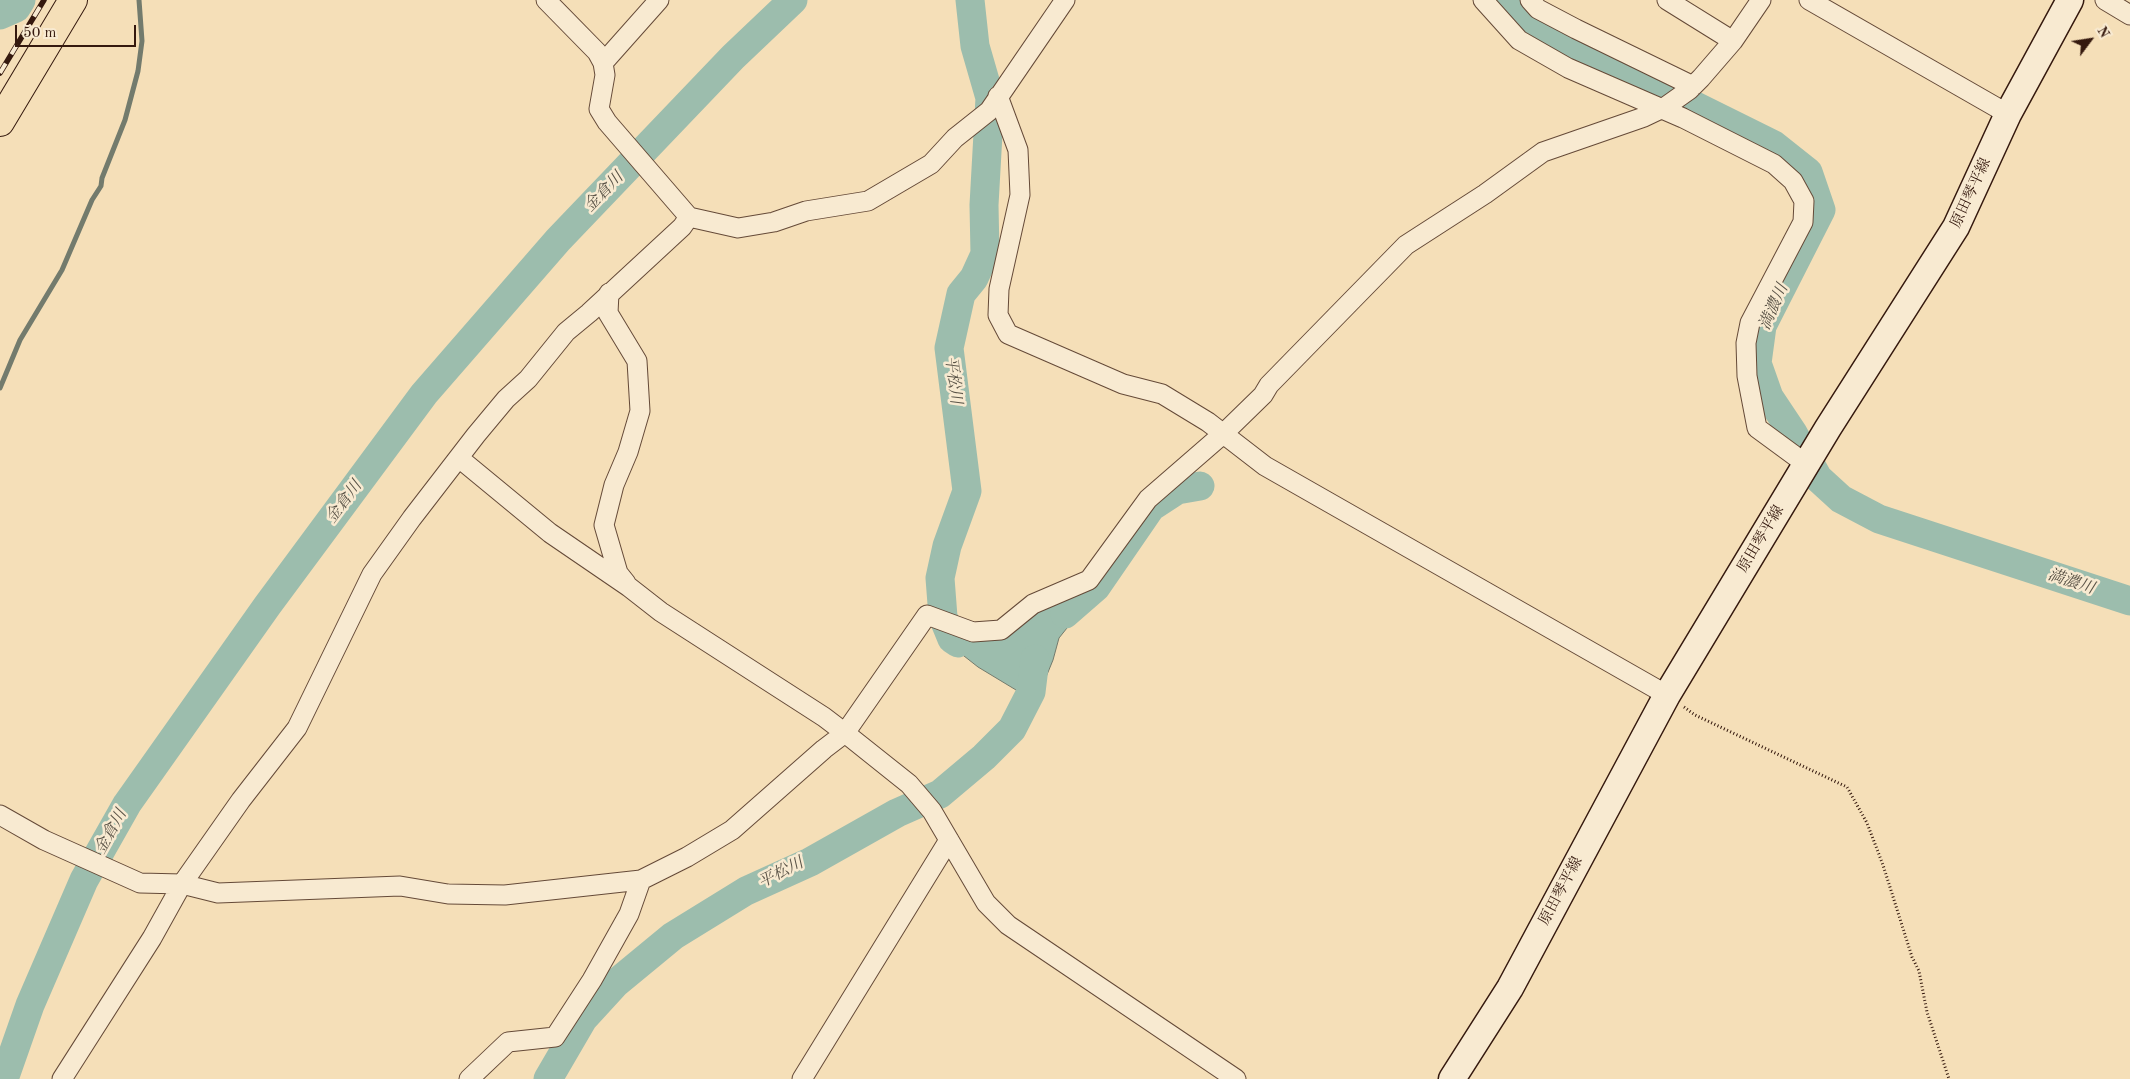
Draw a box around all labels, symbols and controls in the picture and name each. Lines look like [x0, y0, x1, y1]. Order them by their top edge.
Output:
scale bar [18, 15, 139, 47]
north arrow [2065, 15, 2115, 65]
text: N [2094, 24, 2112, 40]
text: 50 m [23, 26, 57, 41]
street label: 原田琴平線 [1947, 155, 1995, 231]
water label: 金倉川 [580, 168, 628, 216]
water label: 満濃川 [1755, 281, 1793, 333]
water label: 平松川 [941, 355, 965, 405]
water label: 金倉川 [322, 477, 366, 527]
street label: 原田琴平線 [1734, 502, 1788, 576]
water label: 満濃川 [2045, 565, 2097, 599]
water label: 金倉川 [91, 806, 131, 858]
water label: 平松川 [755, 854, 807, 892]
street label: 原田琴平線 [1535, 854, 1587, 928]

